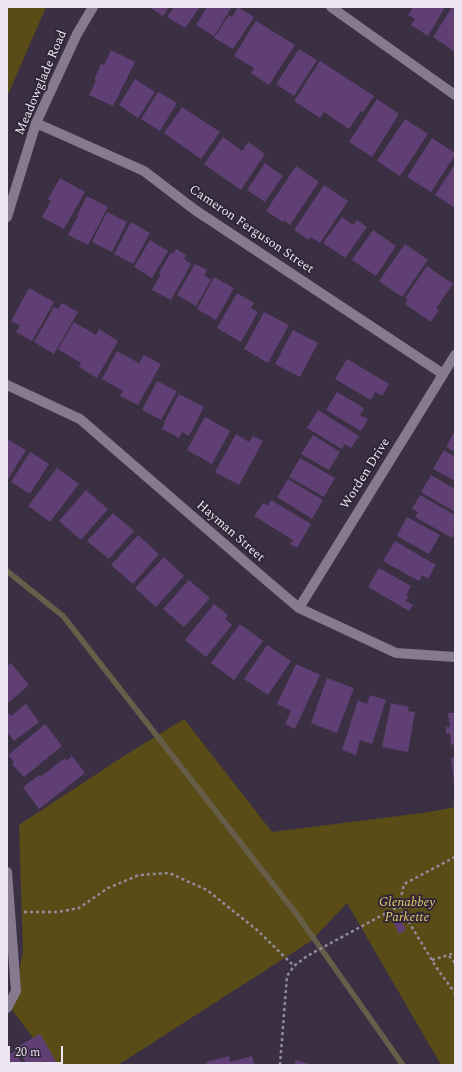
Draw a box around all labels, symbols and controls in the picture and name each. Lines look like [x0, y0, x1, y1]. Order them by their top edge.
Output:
street label: Meadowglade Road [13, 28, 71, 138]
street label: Cameron Ferguson Street [186, 182, 316, 278]
street label: Worden Drive [338, 436, 394, 512]
street label: Hayman Street [193, 498, 267, 566]
park label: Glenabbey Parkette [379, 895, 435, 926]
scale bar [10, 1038, 65, 1064]
text: 20 m [15, 1043, 40, 1062]

